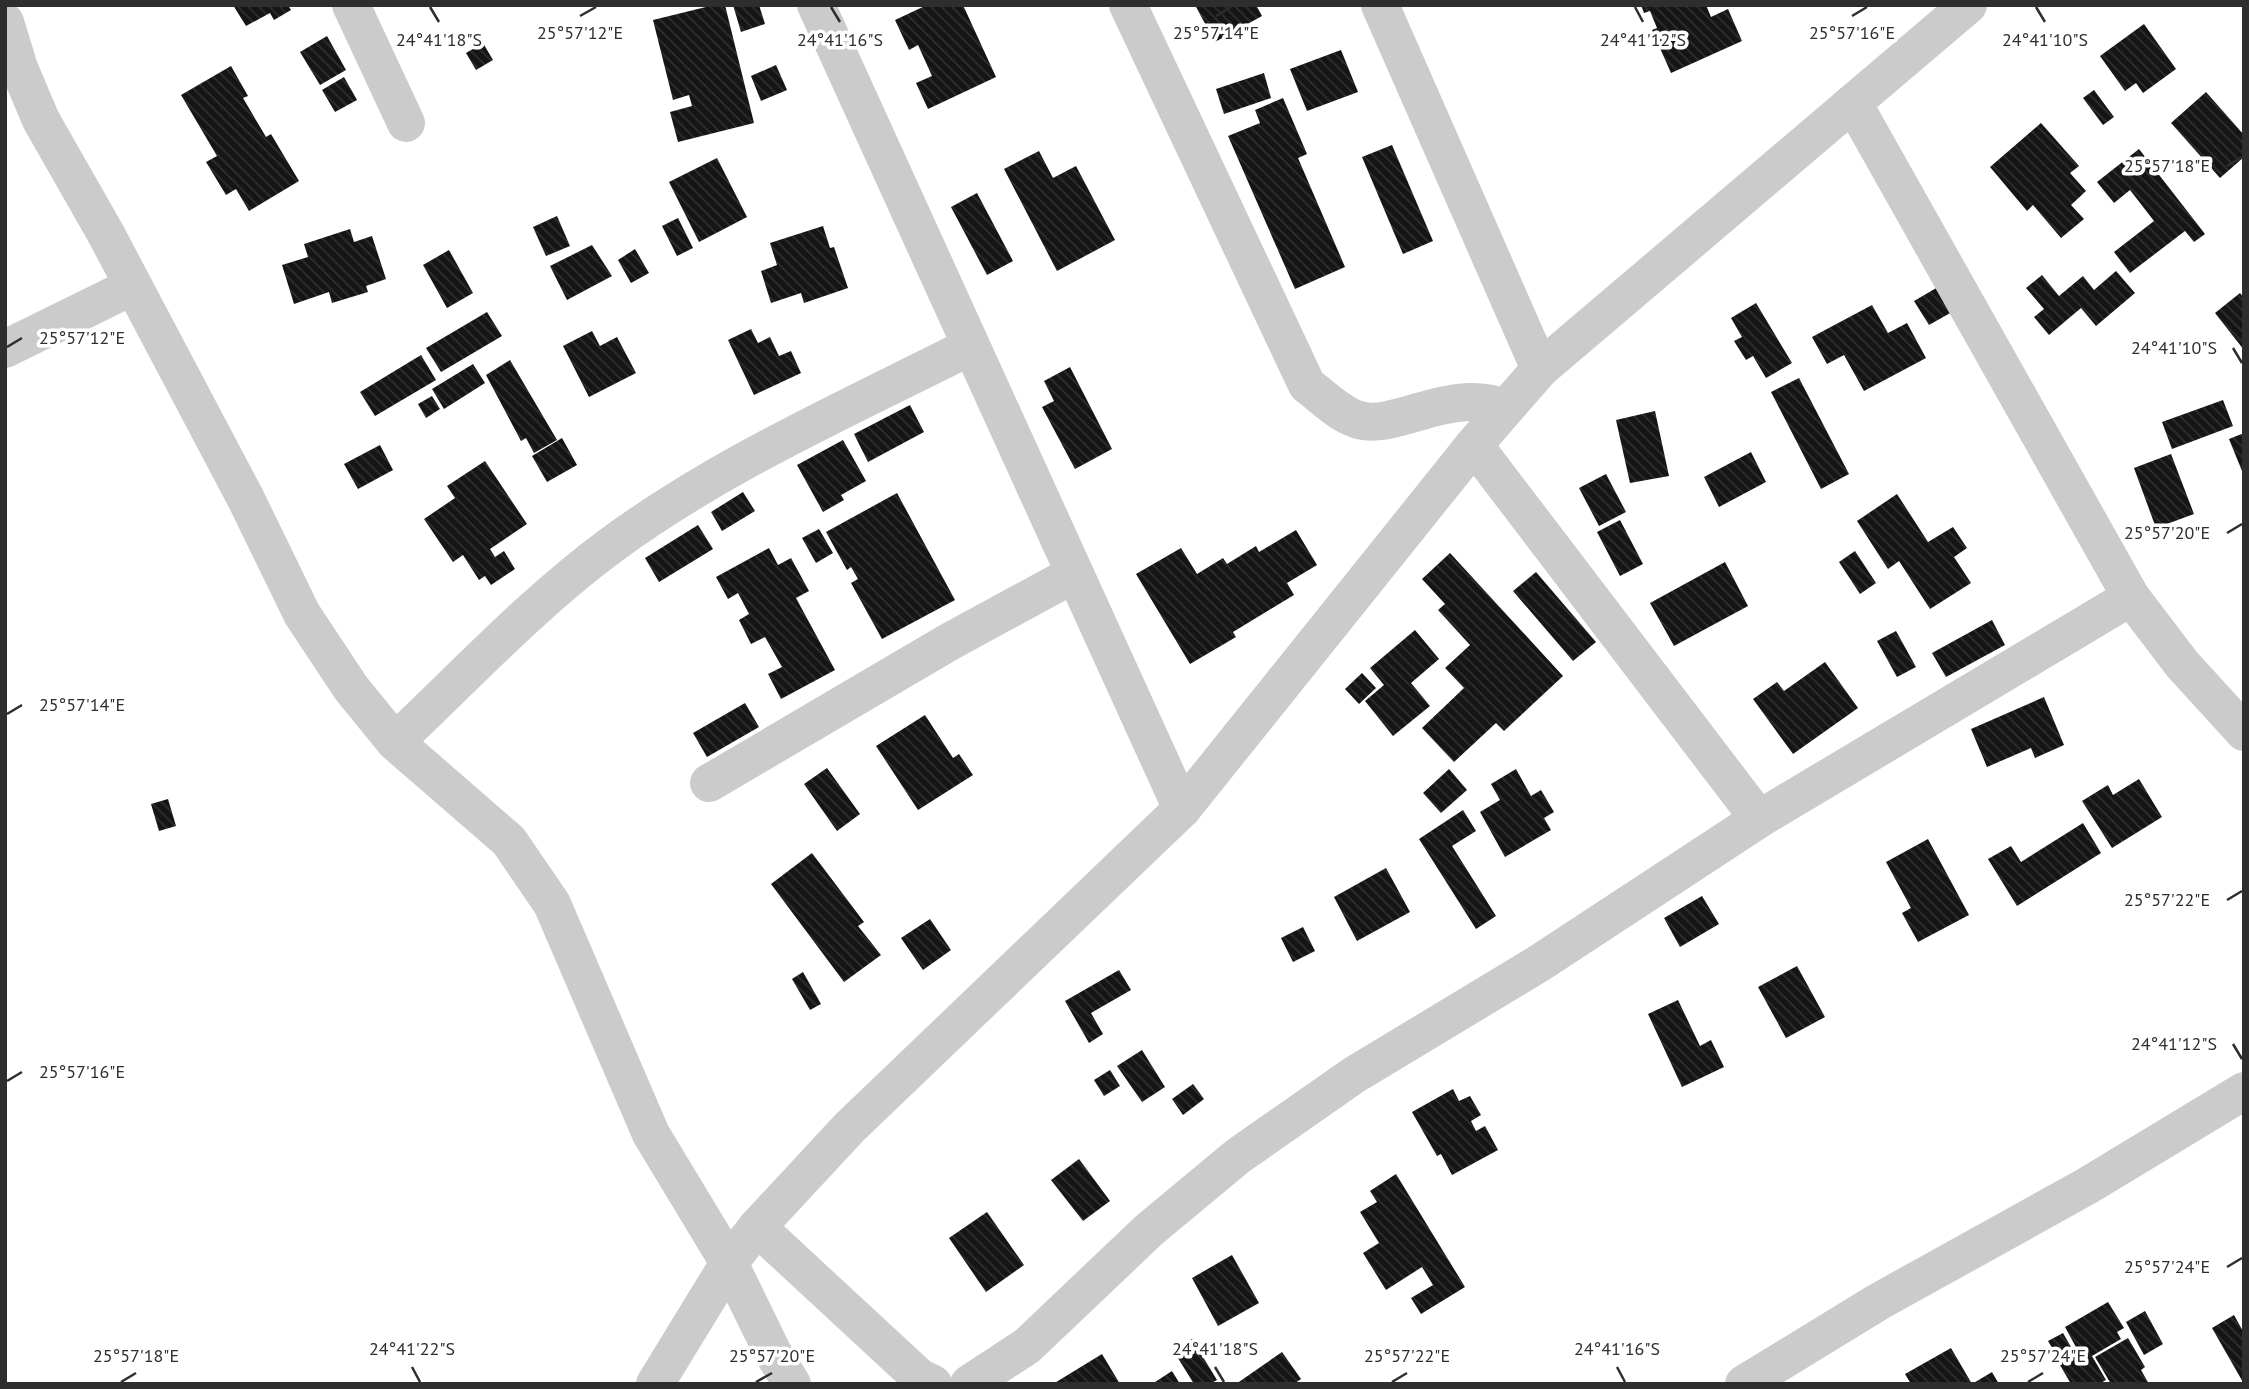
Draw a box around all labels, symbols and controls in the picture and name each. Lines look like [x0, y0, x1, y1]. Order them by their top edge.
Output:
text: 25°57'12"E [537, 21, 623, 44]
text: 25°57'14"E [1173, 21, 1259, 44]
text: 25°57'16"E [1809, 21, 1895, 44]
text: 24°41'18"S [396, 28, 482, 51]
text: 24°41'16"S [797, 28, 883, 51]
text: 24°41'12"S [1600, 28, 1686, 51]
text: 24°41'10"S [2002, 28, 2088, 51]
text: 25°57'18"E [2124, 154, 2210, 177]
text: 25°57'12"E [39, 326, 125, 349]
text: 24°41'10"S [2131, 336, 2217, 359]
text: 25°57'20"E [2124, 521, 2210, 544]
text: 25°57'14"E [39, 693, 125, 716]
text: 25°57'22"E [2124, 888, 2210, 911]
text: 24°41'12"S [2131, 1032, 2217, 1055]
text: 25°57'16"E [39, 1060, 125, 1083]
text: 25°57'24"E [2124, 1255, 2210, 1278]
text: 24°41'22"S [369, 1337, 455, 1360]
text: 24°41'18"S [1172, 1337, 1258, 1360]
text: 24°41'16"S [1574, 1337, 1660, 1360]
text: 25°57'18"E [93, 1344, 179, 1367]
text: 25°57'20"E [729, 1344, 815, 1367]
text: 25°57'22"E [1364, 1344, 1450, 1367]
text: 25°57'24"E [2000, 1344, 2086, 1367]

